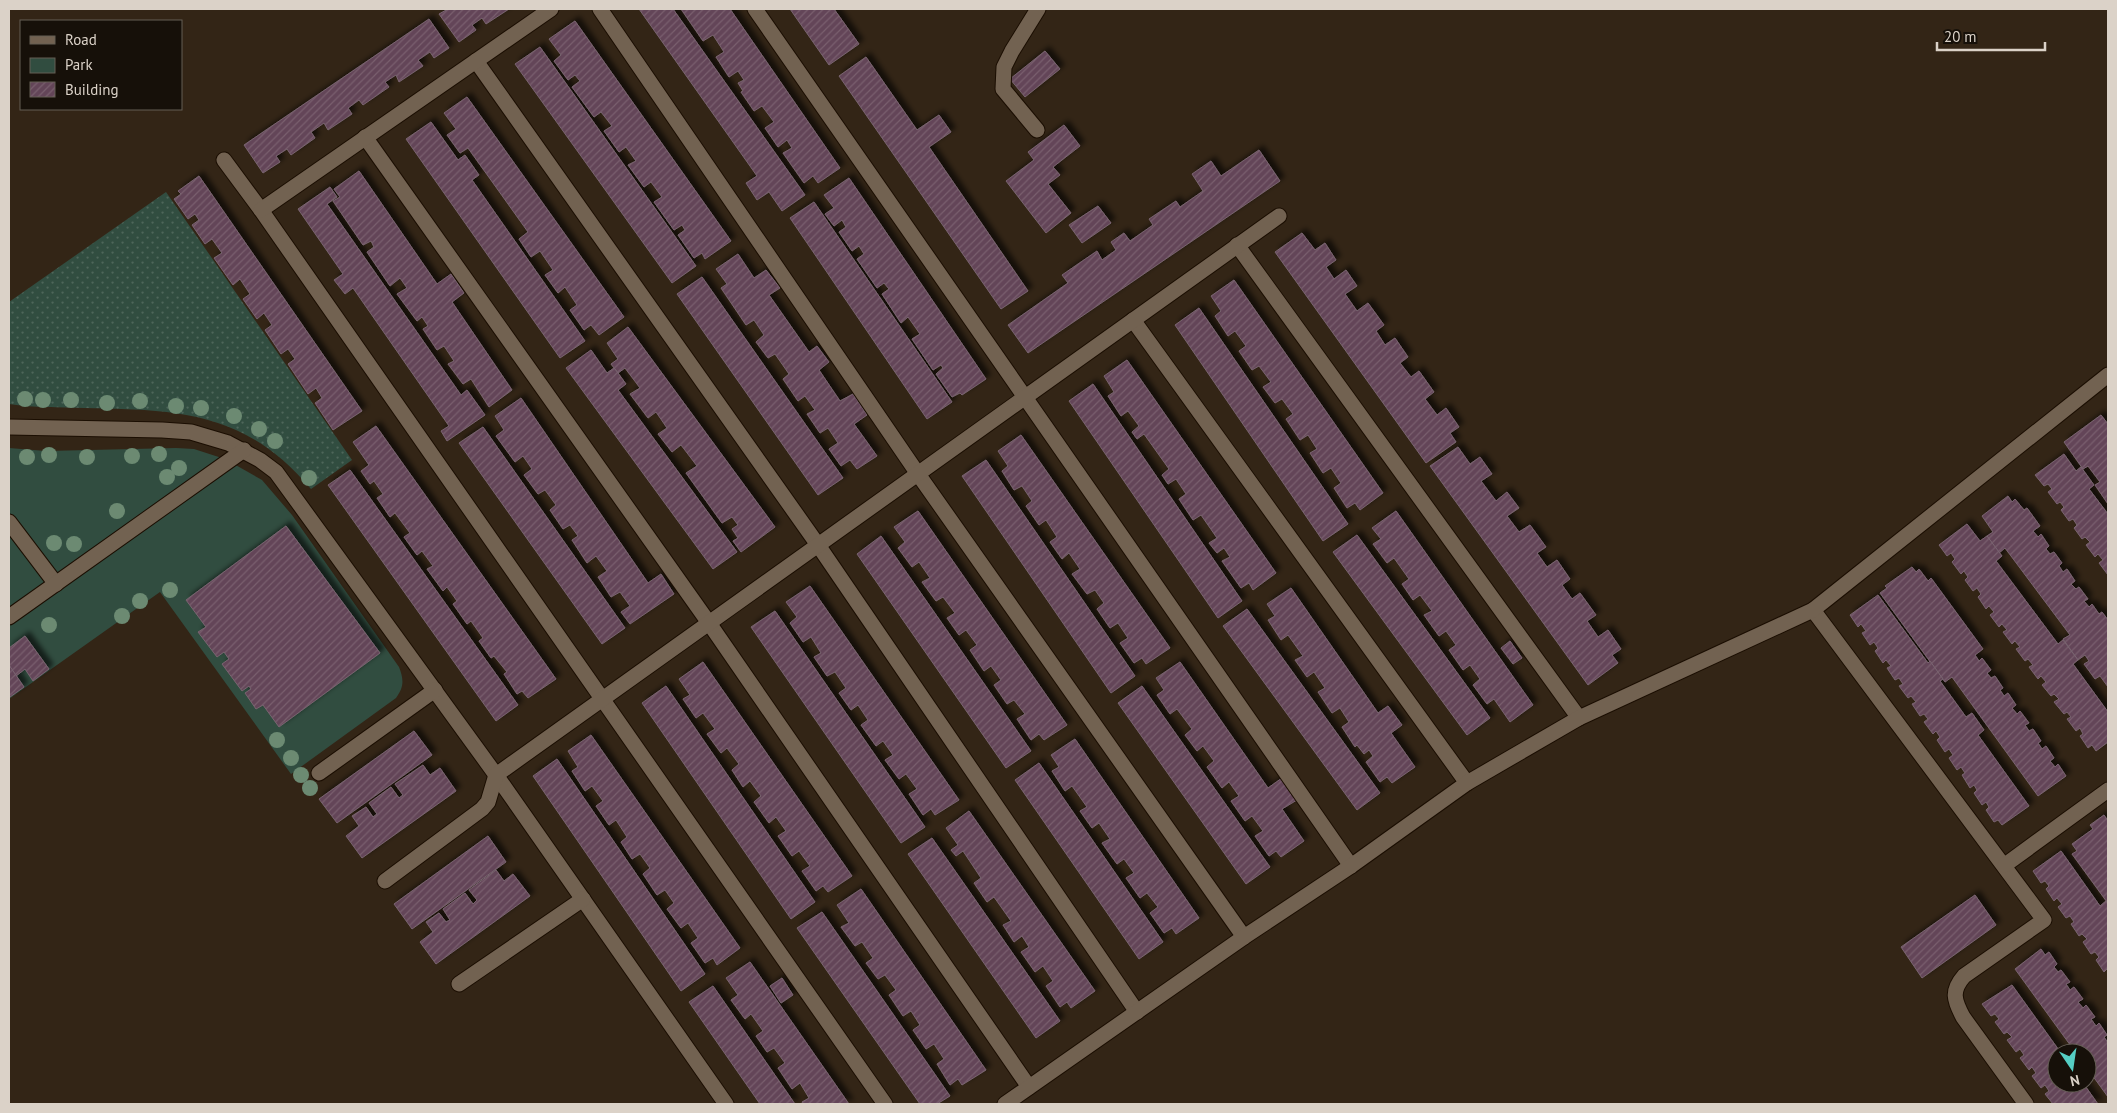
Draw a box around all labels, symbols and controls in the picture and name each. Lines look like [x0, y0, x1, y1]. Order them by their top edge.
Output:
legend [20, 20, 182, 110]
scale bar [1937, 20, 2044, 52]
text: 20 m [1944, 27, 1977, 46]
text: Road [65, 30, 97, 49]
text: Park [65, 55, 93, 74]
text: Building [65, 80, 119, 99]
north arrow [2047, 1043, 2097, 1093]
text: N [2068, 1071, 2081, 1090]

